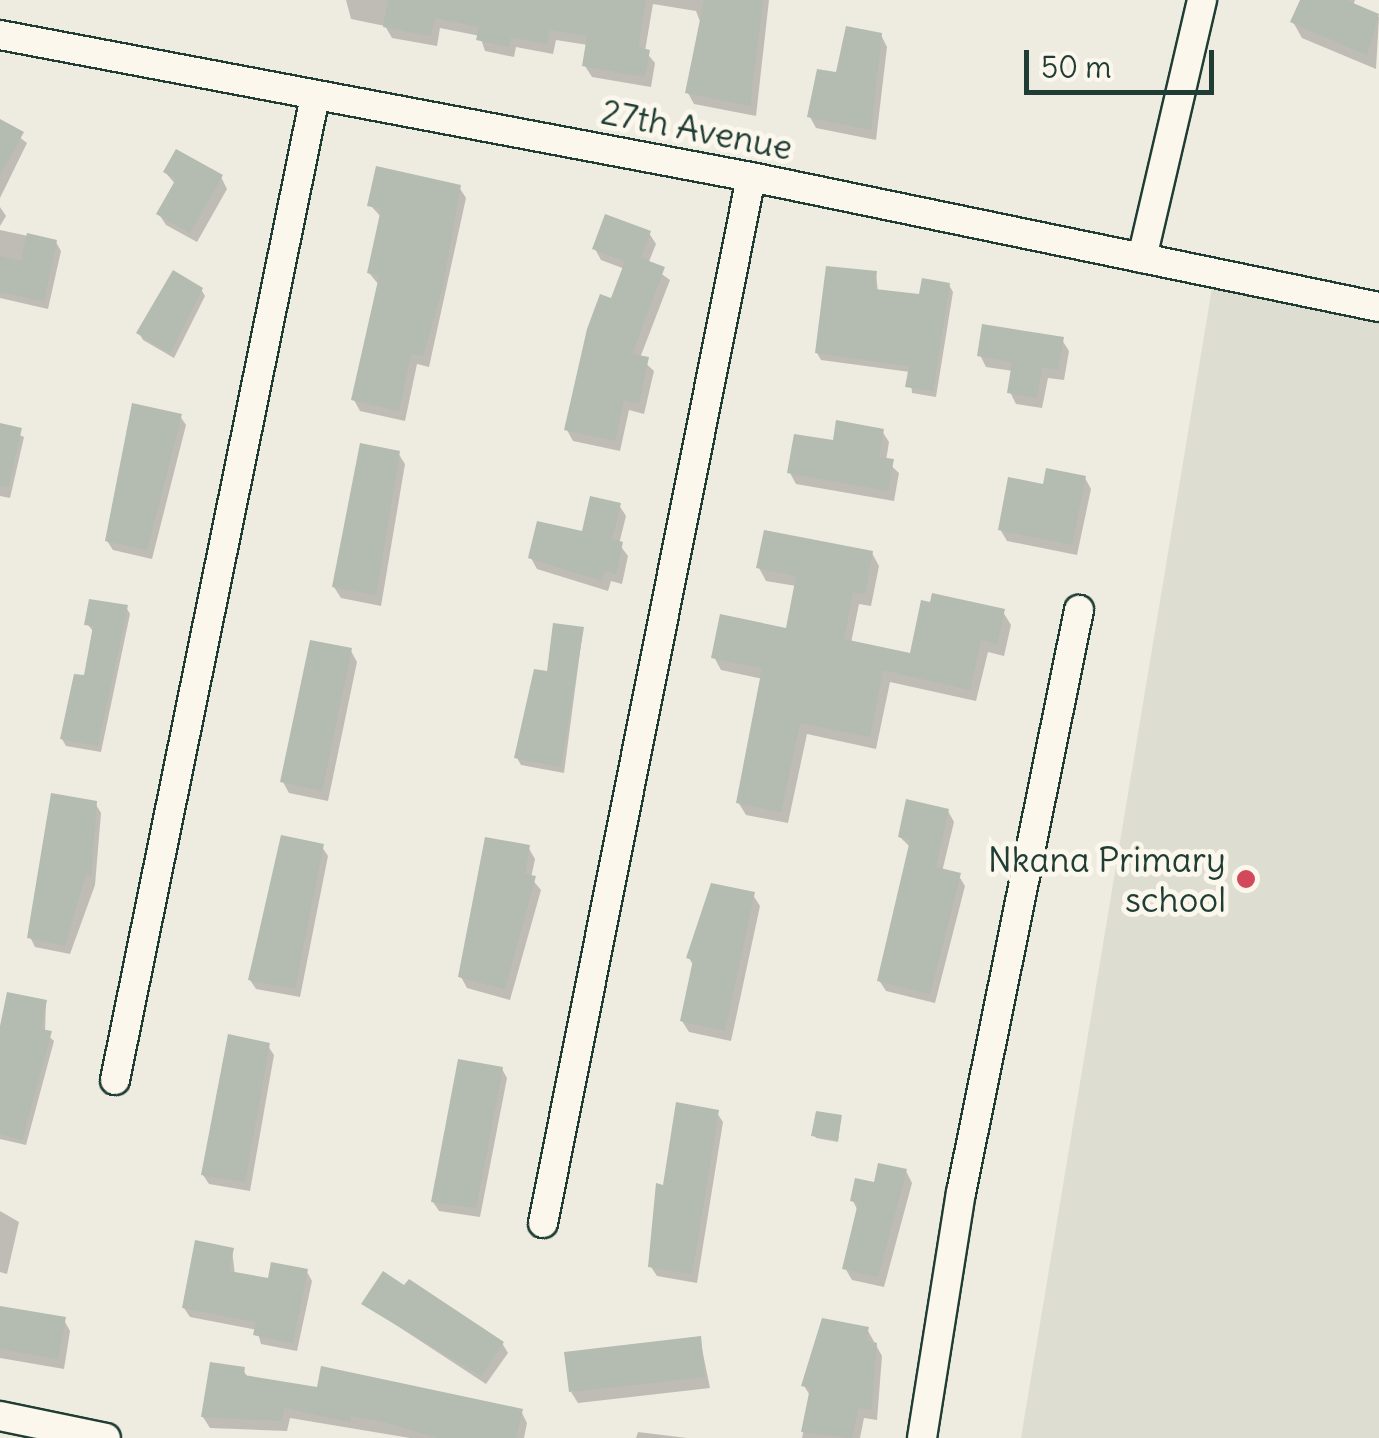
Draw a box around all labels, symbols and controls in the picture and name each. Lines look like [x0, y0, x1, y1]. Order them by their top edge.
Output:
scale bar [1029, 30, 1219, 92]
text: 50 m [1041, 48, 1111, 86]
street label: 27th Avenue [598, 90, 796, 168]
place label: Nkana Primary school [988, 838, 1226, 920]
marker: Nkana Primary school [1235, 868, 1257, 890]

